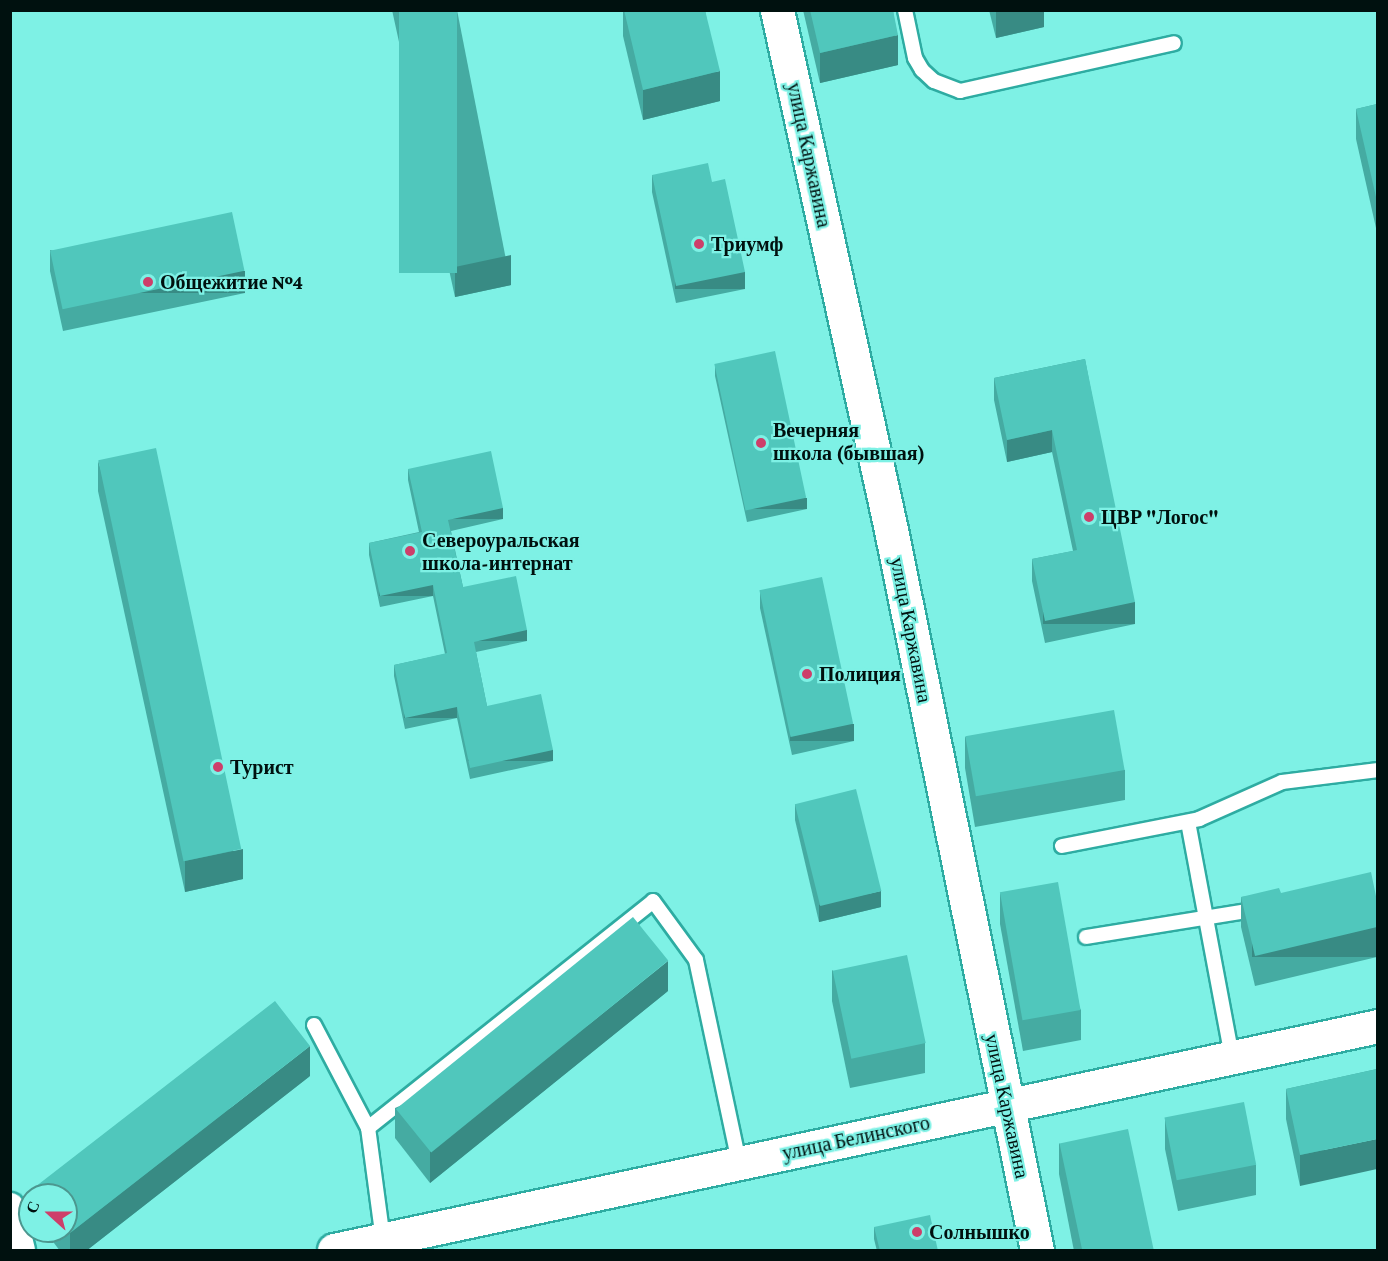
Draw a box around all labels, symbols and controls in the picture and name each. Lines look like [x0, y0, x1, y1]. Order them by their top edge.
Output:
street label: улица Каржавина [782, 80, 836, 230]
place label: Триумф [711, 232, 783, 256]
marker: Триумф [692, 237, 706, 251]
place label: Общежитие №4 [160, 270, 303, 294]
marker: Общежитие №4 [141, 275, 155, 289]
place label: Вечерняя школа (бывшая) [773, 419, 925, 466]
marker: Вечерняя школа (бывшая) [754, 436, 768, 450]
place label: ЦВР "Логос" [1101, 505, 1219, 529]
marker: ЦВР "Логос" [1082, 510, 1096, 524]
place label: Североуральская школа-интернат [422, 528, 580, 575]
marker: Североуральская школа-интернат [403, 544, 417, 558]
street label: улица Каржавина [885, 555, 937, 705]
place label: Полиция [819, 662, 901, 686]
marker: Полиция [800, 667, 814, 681]
place label: Турист [230, 755, 294, 779]
marker: Турист [211, 760, 225, 774]
street label: улица Каржавина [980, 1031, 1034, 1181]
street label: улица Белинского [780, 1111, 932, 1165]
north arrow [18, 1183, 78, 1243]
text: С [23, 1199, 43, 1216]
place label: Солнышко [929, 1220, 1030, 1244]
marker: Солнышко [910, 1225, 924, 1239]

